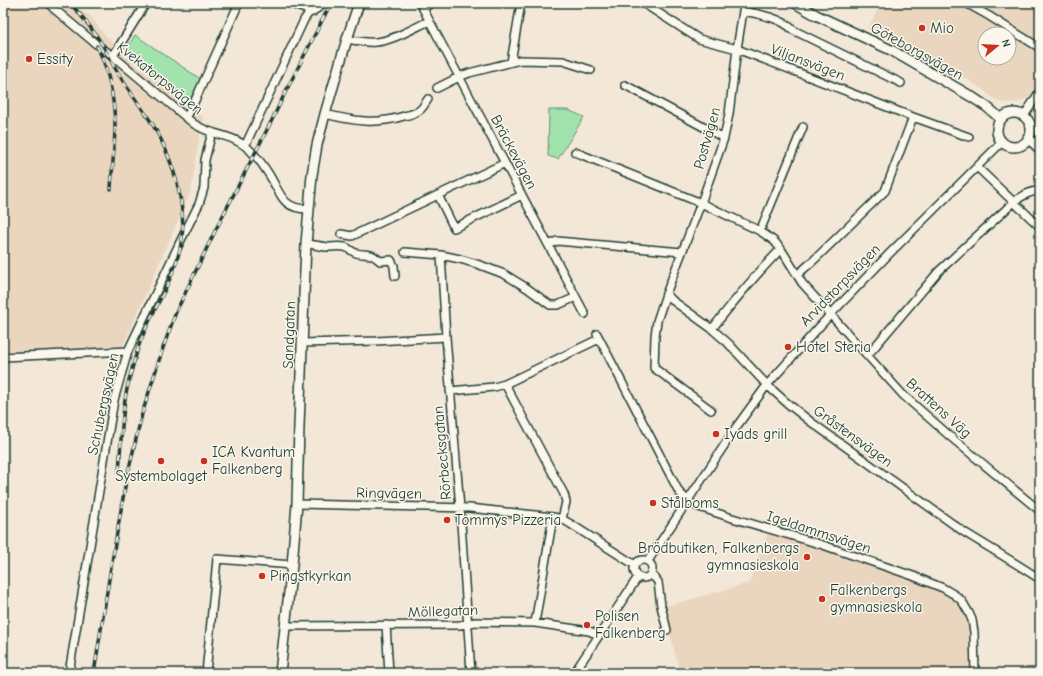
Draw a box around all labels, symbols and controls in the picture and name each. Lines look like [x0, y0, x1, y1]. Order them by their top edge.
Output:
street label: Göteborgsvägen [868, 18, 966, 84]
place label: Mio [930, 19, 954, 37]
marker: Mio [917, 23, 927, 33]
north arrow [977, 26, 1017, 66]
street label: Kvekatorpsvägen [113, 38, 207, 118]
text: N [999, 38, 1013, 48]
street label: Viljansvägen [768, 40, 848, 84]
place label: Essity [37, 50, 73, 68]
marker: Essity [24, 54, 34, 64]
street label: Postvägen [690, 105, 724, 171]
street label: Bräckevägen [487, 112, 541, 192]
street label: Arvidstorpsvägen [796, 240, 884, 330]
street label: Sandgatan [279, 301, 299, 369]
place label: Hotel Steria [796, 338, 871, 356]
marker: Hotel Steria [783, 342, 793, 352]
street label: Schubergsvägen [83, 351, 123, 457]
street label: Brattens Väg [903, 374, 975, 442]
street label: Gråstensvägen [810, 401, 896, 471]
street label: Rörbecksgatan [429, 405, 455, 501]
place label: Iyads grill [724, 425, 787, 443]
marker: Iyads grill [711, 429, 721, 439]
place label: ICA Kvantum Falkenberg [212, 443, 295, 478]
marker: Systembolaget [156, 456, 166, 466]
marker: ICA Kvantum Falkenberg [199, 456, 209, 466]
place label: Systembolaget [115, 467, 208, 485]
street label: Ringvägen [356, 483, 422, 503]
place label: Stålboms [661, 494, 719, 512]
marker: Stålboms [648, 498, 658, 508]
street label: Igeldammsvägen [764, 507, 874, 557]
place label: Tommys Pizzeria [455, 511, 561, 529]
marker: Tommys Pizzeria [442, 515, 452, 525]
place label: Brödbutiken, Falkenbergs gymnasieskola [638, 539, 799, 574]
marker: Brödbutiken, Falkenbergs gymnasieskola [802, 552, 812, 562]
place label: Pingstkyrkan [270, 567, 351, 585]
marker: Pingstkyrkan [257, 571, 267, 581]
place label: Falkenbergs gymnasieskola [830, 581, 922, 616]
marker: Falkenbergs gymnasieskola [817, 594, 827, 604]
street label: Möllegatan [408, 601, 478, 621]
place label: Polisen Falkenberg [595, 607, 666, 642]
marker: Polisen Falkenberg [582, 620, 592, 630]

